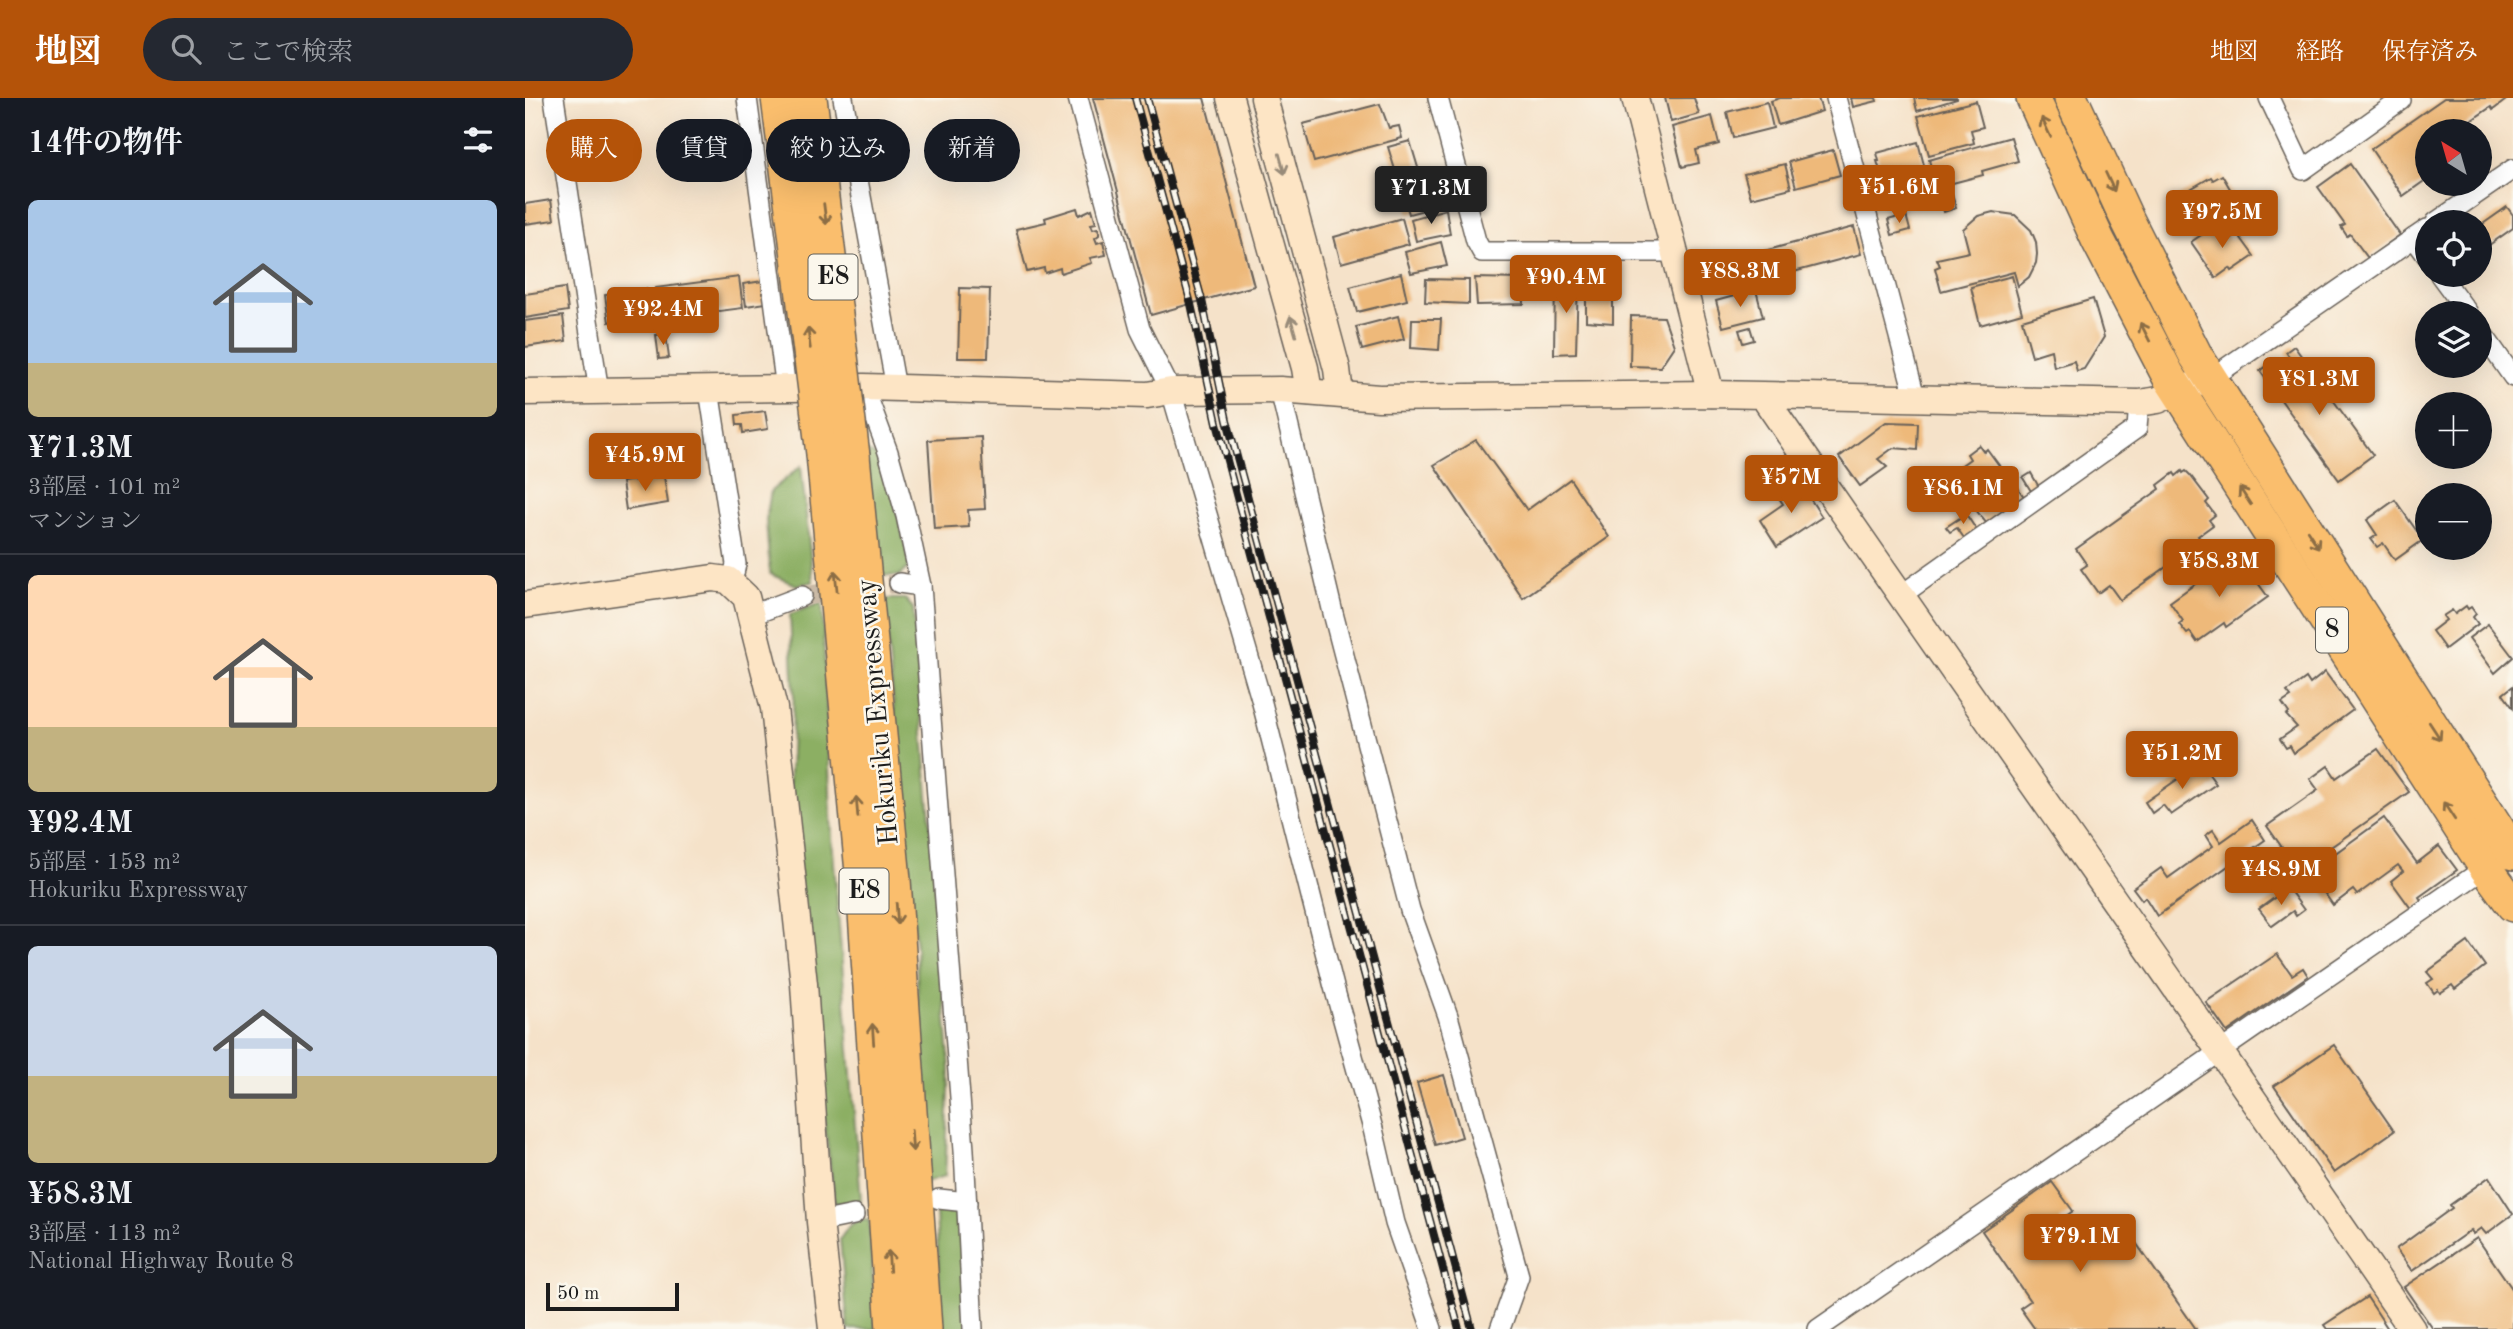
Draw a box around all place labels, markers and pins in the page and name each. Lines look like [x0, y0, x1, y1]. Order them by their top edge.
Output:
pin: ¥71.3M [1374, 166, 1488, 226]
pin: ¥51.6M [1842, 166, 1956, 225]
pin: ¥97.5M [2165, 190, 2279, 250]
pin: ¥88.3M [1683, 250, 1797, 309]
pin: ¥90.4M [1509, 256, 1623, 315]
pin: ¥92.4M [606, 288, 720, 347]
pin: ¥81.3M [2262, 358, 2376, 417]
pin: ¥45.9M [588, 434, 702, 493]
pin: ¥57M [1750, 456, 1832, 515]
pin: ¥86.1M [1906, 466, 2020, 526]
pin: ¥58.3M [2162, 540, 2276, 599]
pin: ¥51.2M [2125, 732, 2239, 791]
pin: ¥48.9M [2224, 848, 2338, 907]
pin: ¥79.1M [2023, 1214, 2137, 1274]

